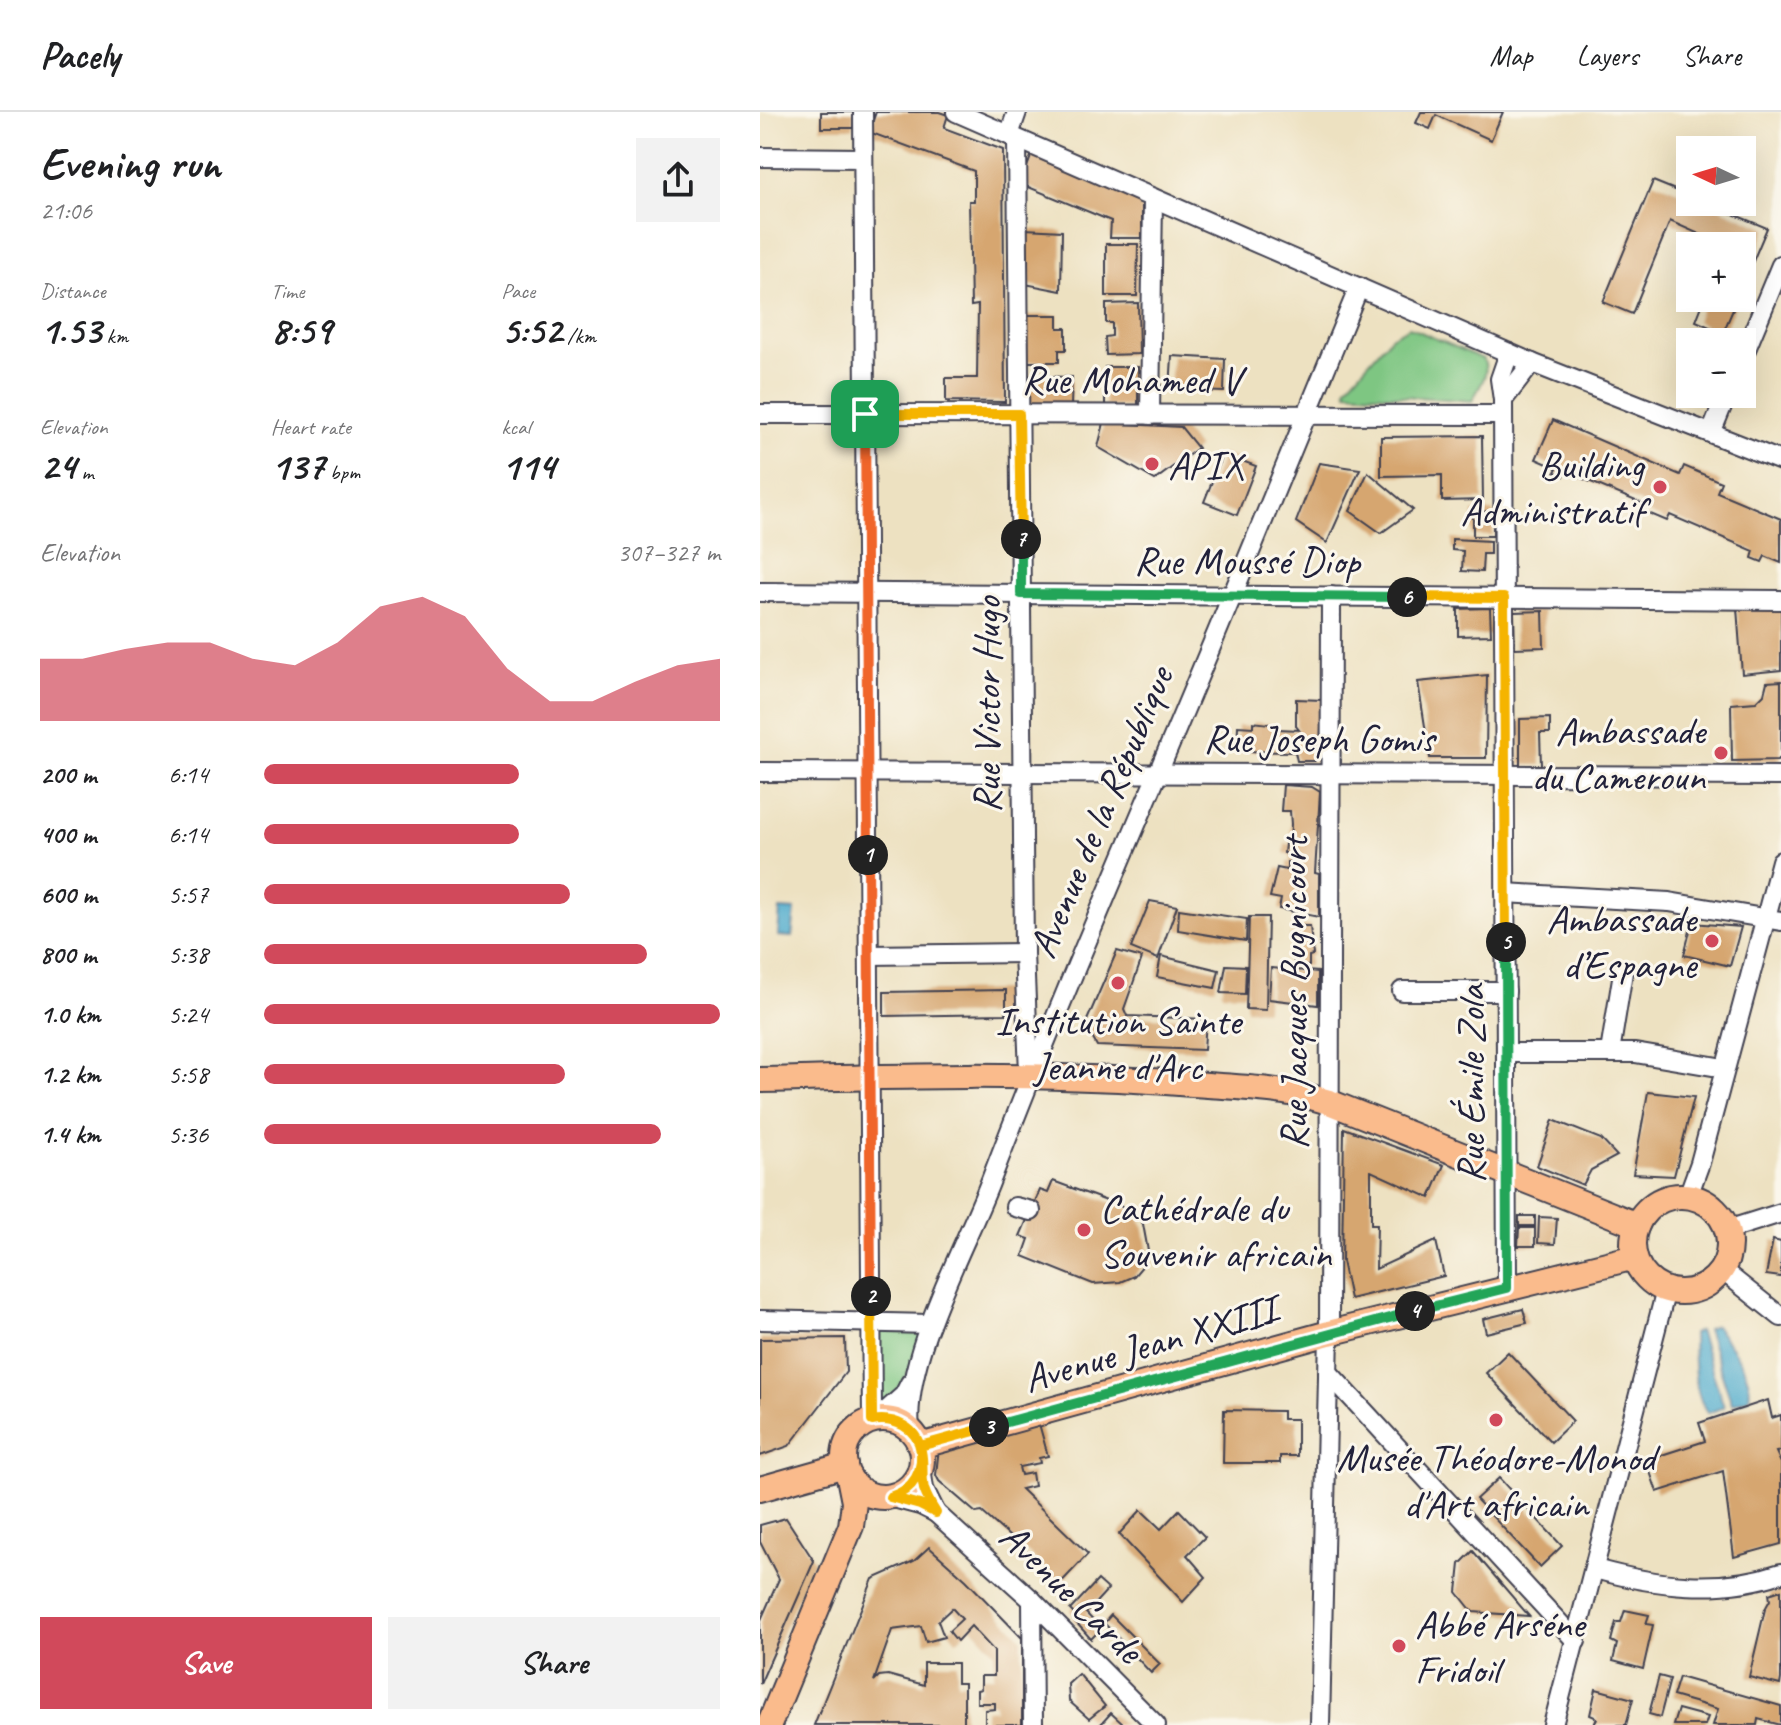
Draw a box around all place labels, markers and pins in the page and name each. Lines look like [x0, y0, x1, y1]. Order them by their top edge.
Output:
pin [831, 380, 899, 448]
place label: APIX [1168, 440, 1246, 490]
place label: Building Administratif [1461, 440, 1651, 536]
marker: APIX [1143, 455, 1161, 473]
marker: Building Administratif [1651, 478, 1669, 496]
pin: 7 [1001, 519, 1041, 559]
pin: 6 [1387, 577, 1427, 617]
place label: Ambassade du Cameroun [1531, 706, 1708, 802]
marker: Ambassade du Cameroun [1712, 744, 1730, 762]
pin: 1 [848, 835, 888, 875]
place label: Ambassade d’Espagne [1547, 894, 1699, 990]
pin: 5 [1486, 922, 1526, 962]
marker: Ambassade d’Espagne [1703, 932, 1721, 950]
marker: Institution Sainte Jeanne d'Arc [1109, 974, 1127, 992]
place label: Institution Sainte Jeanne d'Arc [995, 996, 1244, 1092]
place label: Cathédrale du Souvenir africain [1100, 1183, 1332, 1279]
marker: Cathédrale du Souvenir africain [1075, 1221, 1093, 1239]
pin: 2 [851, 1276, 891, 1316]
pin: 4 [1395, 1291, 1435, 1331]
pin: 3 [969, 1407, 1009, 1447]
marker: Musée Théodore-Monod d'Art africain [1487, 1411, 1505, 1429]
place label: Musée Théodore-Monod d'Art africain [1337, 1433, 1661, 1529]
place label: Abbé Arséne Fridoil [1415, 1599, 1587, 1695]
marker: Abbé Arséne Fridoil [1390, 1637, 1408, 1655]

